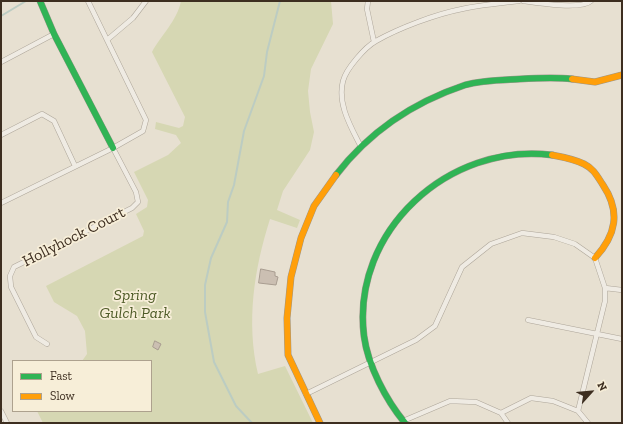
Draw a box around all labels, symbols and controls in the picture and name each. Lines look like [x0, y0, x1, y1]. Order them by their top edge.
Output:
street label: Hollyhock Court [19, 203, 129, 271]
park label: Spring Gulch Park [99, 285, 171, 323]
legend [12, 360, 152, 412]
text: Fast [50, 369, 72, 383]
north arrow [571, 372, 611, 412]
text: N [594, 380, 610, 393]
text: Slow [50, 389, 75, 403]

